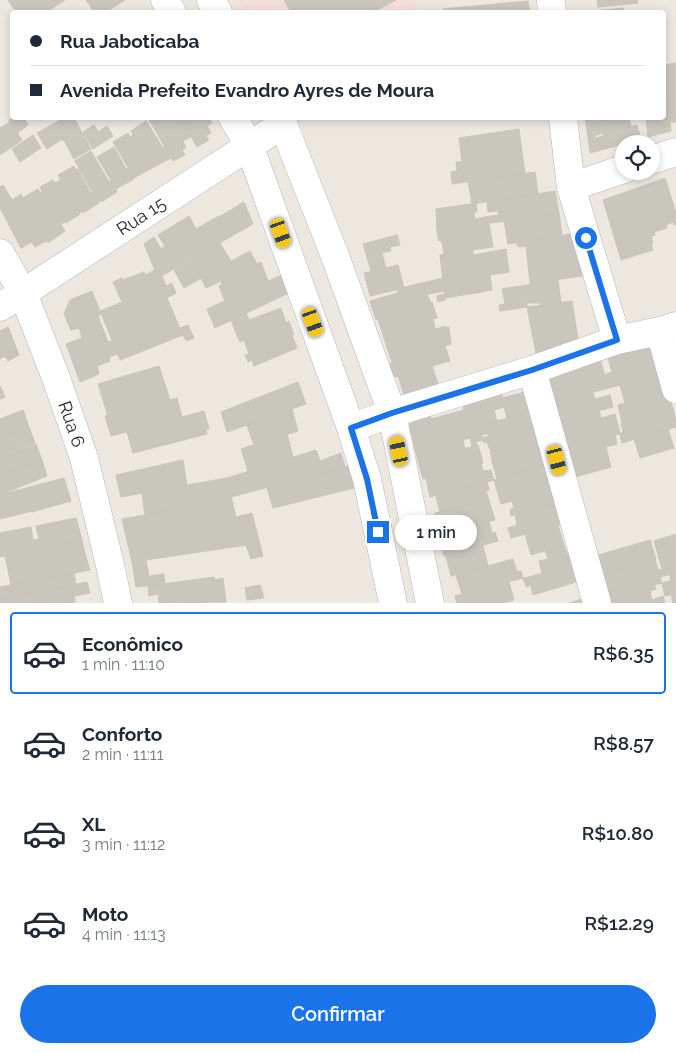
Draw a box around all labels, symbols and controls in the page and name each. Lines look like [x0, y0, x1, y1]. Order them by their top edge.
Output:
text: Rua Jaboticaba [60, 30, 199, 52]
text: Avenida Prefeito Evandro Ayres de Moura [60, 79, 434, 101]
map controls [615, 135, 660, 180]
button: locate [615, 135, 660, 180]
street label: Rua 15 [113, 192, 170, 240]
car [268, 216, 293, 250]
route start [575, 227, 597, 249]
car [300, 305, 325, 339]
street label: Rua 6 [54, 398, 90, 450]
car [388, 435, 409, 467]
car [545, 444, 568, 476]
callout: 1 min [396, 514, 478, 550]
route end [367, 521, 389, 543]
text: 1 min [416, 523, 456, 542]
icon: car [22, 631, 67, 676]
text: Econômico [82, 633, 183, 655]
text: R$6.35 [593, 642, 654, 664]
text: 1 min · 11:10 [82, 655, 165, 674]
icon: car [22, 721, 67, 766]
text: Conforto [82, 723, 162, 745]
text: R$8.57 [593, 732, 654, 754]
text: 2 min · 11:11 [82, 745, 164, 764]
icon: car [22, 811, 67, 856]
text: XL [82, 813, 105, 835]
text: R$10.80 [582, 822, 654, 844]
text: 3 min · 11:12 [82, 835, 165, 854]
icon: car [22, 901, 67, 946]
text: Moto [82, 903, 128, 925]
text: R$12.29 [584, 912, 654, 934]
text: 4 min · 11:13 [82, 925, 166, 944]
button: Confirmar [20, 985, 656, 1043]

